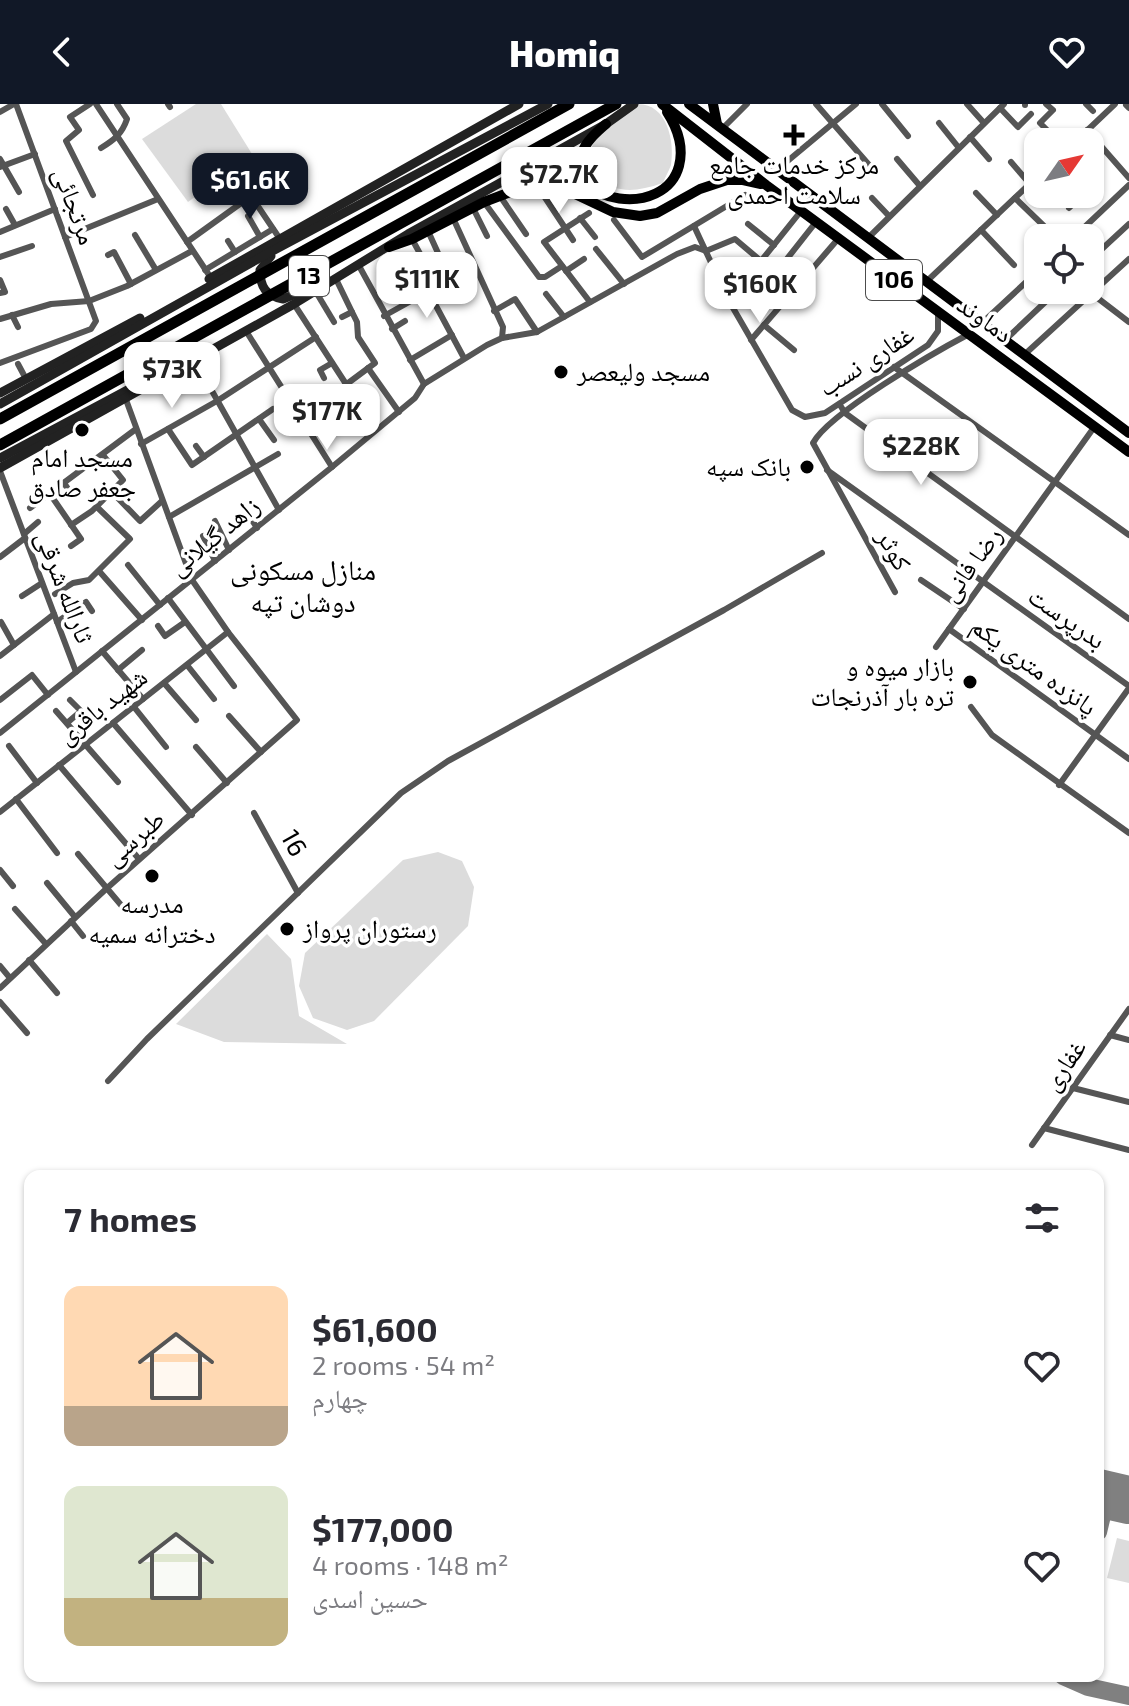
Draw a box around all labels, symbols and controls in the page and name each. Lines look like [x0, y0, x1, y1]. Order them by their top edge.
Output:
icon: back [40, 30, 84, 74]
icon: heart [1045, 30, 1089, 74]
text: Homiq [509, 31, 620, 74]
marker: مرکز خدمات جامع سلامت احمدی [783, 124, 805, 146]
north arrow [1024, 128, 1104, 208]
map controls [1024, 128, 1104, 304]
pin: $72.7K [494, 147, 624, 215]
place label: مرکز خدمات جامع سلامت احمدی [709, 148, 879, 211]
pin: $61.6K [185, 153, 315, 221]
text: $72.7K [519, 157, 599, 188]
street label: مرتجائی [46, 163, 105, 249]
text: $61.6K [210, 163, 290, 194]
button: locate [1024, 224, 1104, 304]
pin: $111K [371, 252, 483, 320]
road number: 13 [289, 256, 329, 296]
pin: $160K [704, 257, 816, 325]
road number: 106 [866, 260, 922, 300]
text: $111K [394, 262, 460, 293]
text: $160K [723, 267, 797, 298]
street label: دماوند [952, 287, 1020, 349]
street label: غفاری نسب [812, 318, 920, 404]
pin: $73K [125, 342, 219, 410]
text: $73K [142, 352, 202, 383]
place label: مسجد ولیعصر [576, 355, 710, 387]
marker: مسجد ولیعصر [552, 363, 570, 381]
pin: $177K [271, 384, 383, 452]
text: $177K [292, 394, 362, 425]
pin: $228K [865, 419, 977, 487]
marker: مسجد امام جعفر صادق [73, 421, 91, 439]
text: $228K [882, 429, 960, 460]
place label: مسجد امام جعفر صادق [28, 441, 136, 504]
place label: بانک سپه [706, 450, 791, 483]
marker: بانک سپه [798, 458, 816, 476]
street label: زاهد گیلانی [161, 489, 266, 583]
street label: رضا فانی [932, 519, 1009, 608]
street label: کوثر [870, 522, 919, 576]
street label: ثارالله شرقی [29, 526, 102, 648]
district label: منازل مسکونی دوشان تپه [230, 552, 376, 619]
street label: بدرپرست [1022, 579, 1113, 656]
street label: پانزده متری یکم [964, 609, 1104, 723]
place label: بازار میوه و تره بار آذرنجات [811, 650, 954, 712]
street label: شهید باقری [50, 660, 154, 751]
marker: بازار میوه و تره بار آذرنجات [961, 673, 979, 691]
street label: طبرسی [96, 802, 171, 873]
street label: 16 [276, 824, 315, 861]
marker: مدرسه دخترانه سمیه [143, 867, 161, 885]
place label: مدرسه دخترانه سمیه [88, 887, 216, 949]
place label: رستوران پرواز [302, 912, 437, 945]
marker: رستوران پرواز [278, 920, 296, 938]
street label: غفاری [1034, 1032, 1093, 1097]
icon: filters [1020, 1196, 1064, 1240]
text: 7 homes [64, 1198, 197, 1239]
text: $61,600 [312, 1308, 438, 1349]
icon: home [128, 1318, 224, 1414]
icon: heart [1020, 1344, 1064, 1388]
text: 2 rooms · 54 m² [312, 1349, 495, 1380]
text: چهارم [312, 1382, 368, 1413]
text: $177,000 [312, 1508, 454, 1549]
icon: home [128, 1518, 224, 1614]
icon: heart [1020, 1544, 1064, 1588]
text: 4 rooms · 148 m² [312, 1549, 509, 1580]
text: حسین اسدی [312, 1582, 428, 1613]

